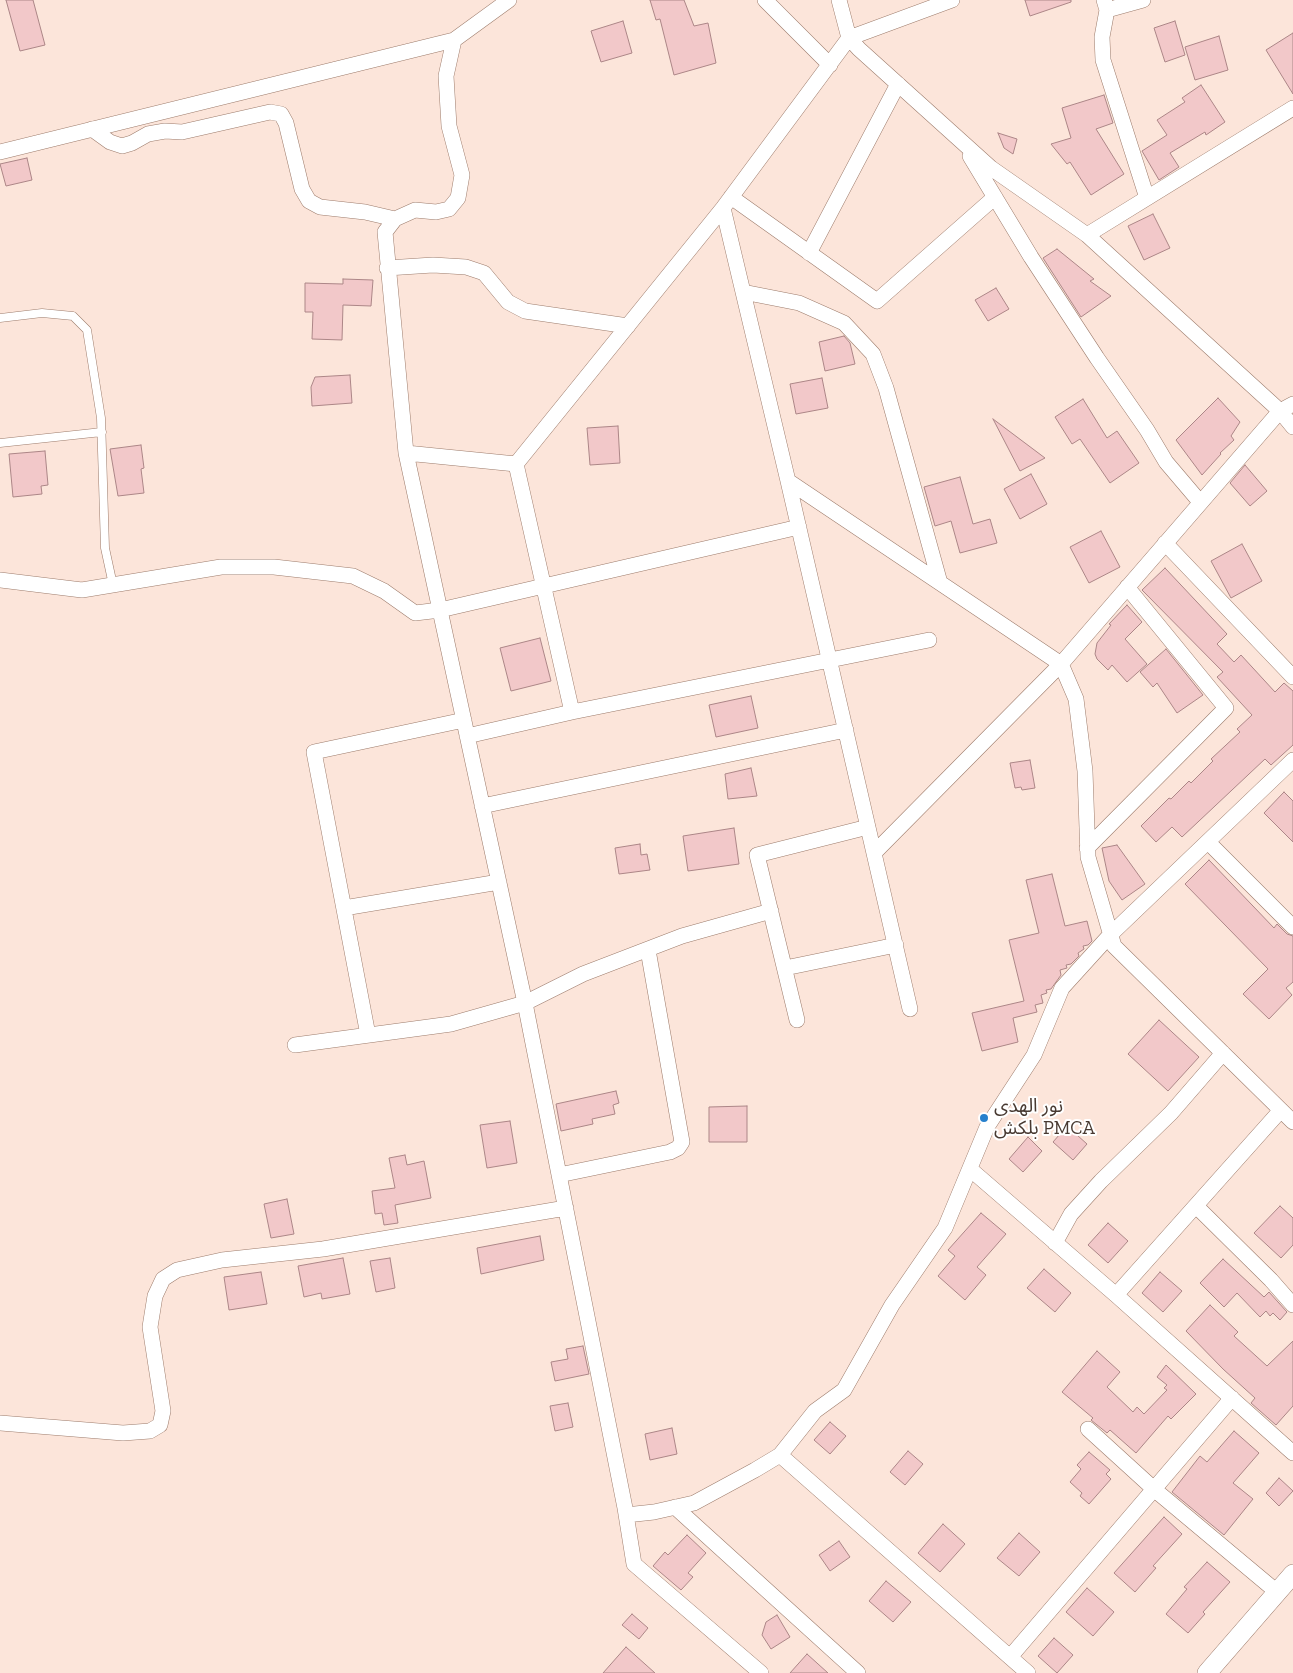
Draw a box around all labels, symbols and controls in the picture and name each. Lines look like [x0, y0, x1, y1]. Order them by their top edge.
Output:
place label: نور الهدى بلكش PMCA [994, 1096, 1095, 1140]
marker: نور الهدى بلكش PMCA [978, 1112, 990, 1124]

